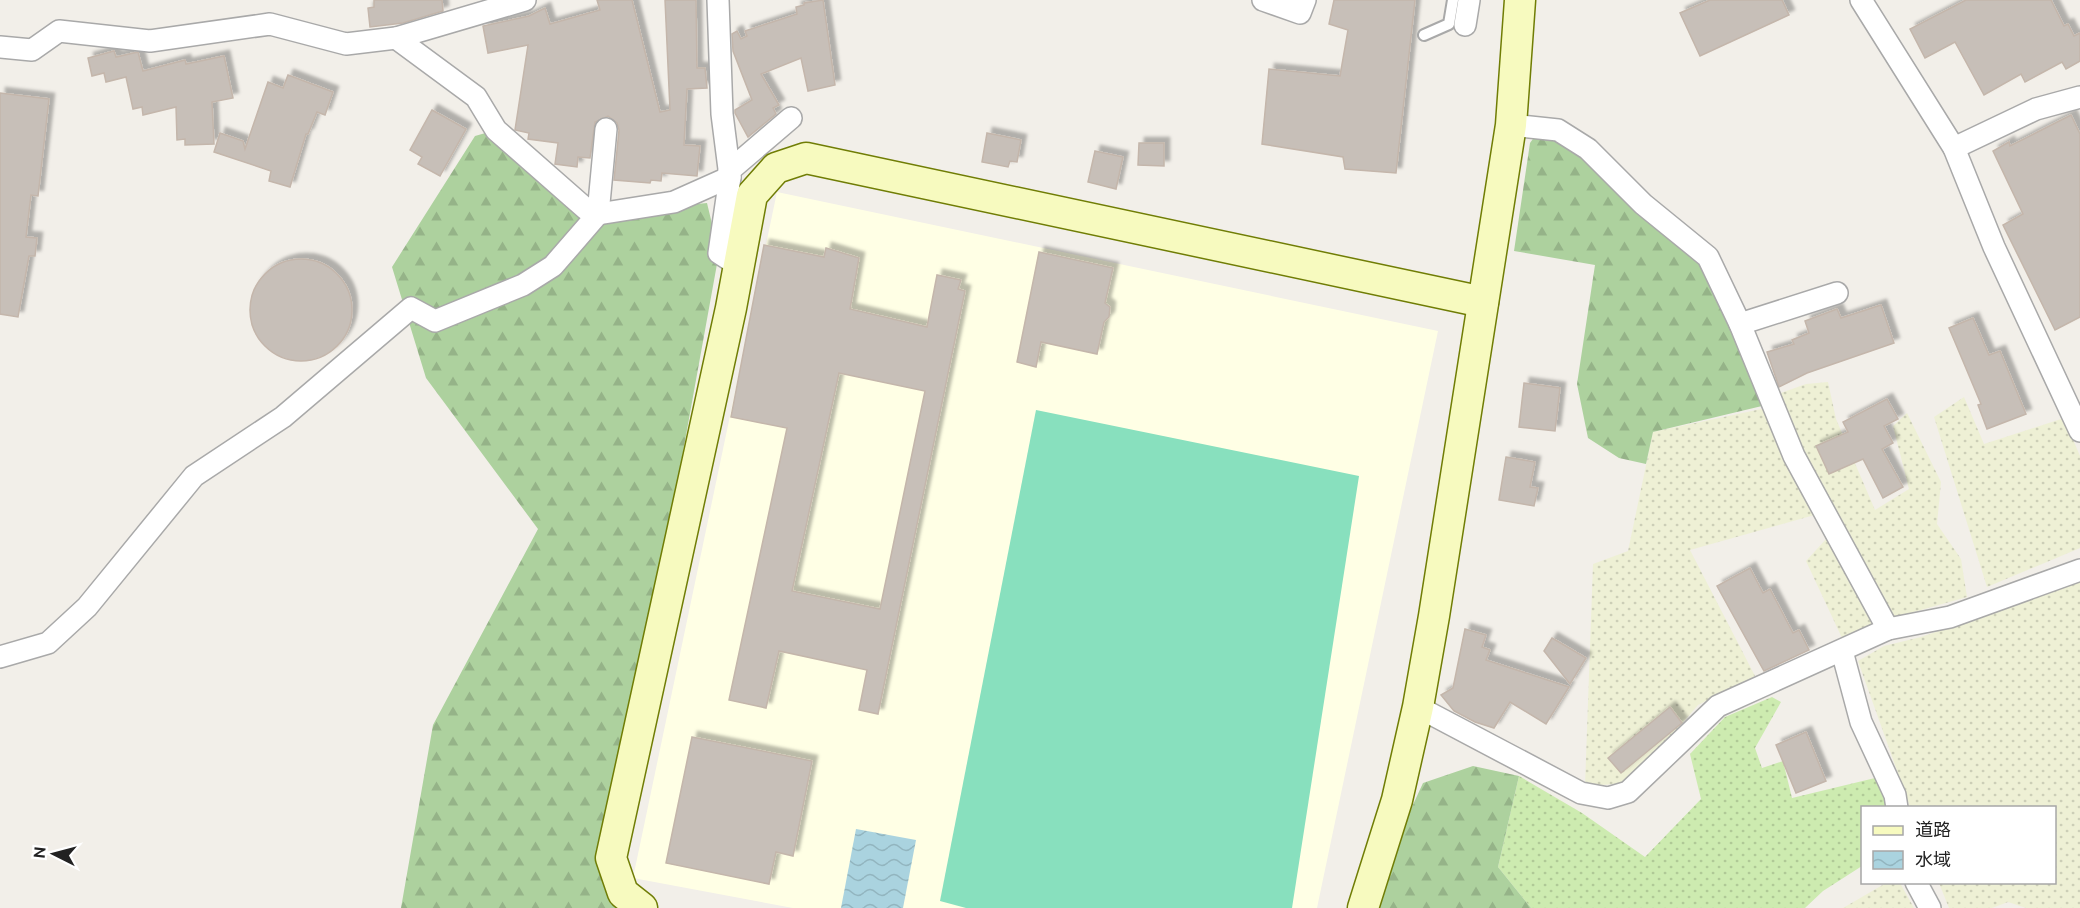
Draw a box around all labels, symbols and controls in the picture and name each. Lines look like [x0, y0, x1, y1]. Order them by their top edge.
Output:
legend [1861, 806, 2056, 884]
text: 道路 [1915, 819, 1951, 839]
north arrow [24, 824, 84, 884]
text: N [30, 846, 49, 859]
text: 水域 [1915, 849, 1951, 869]

